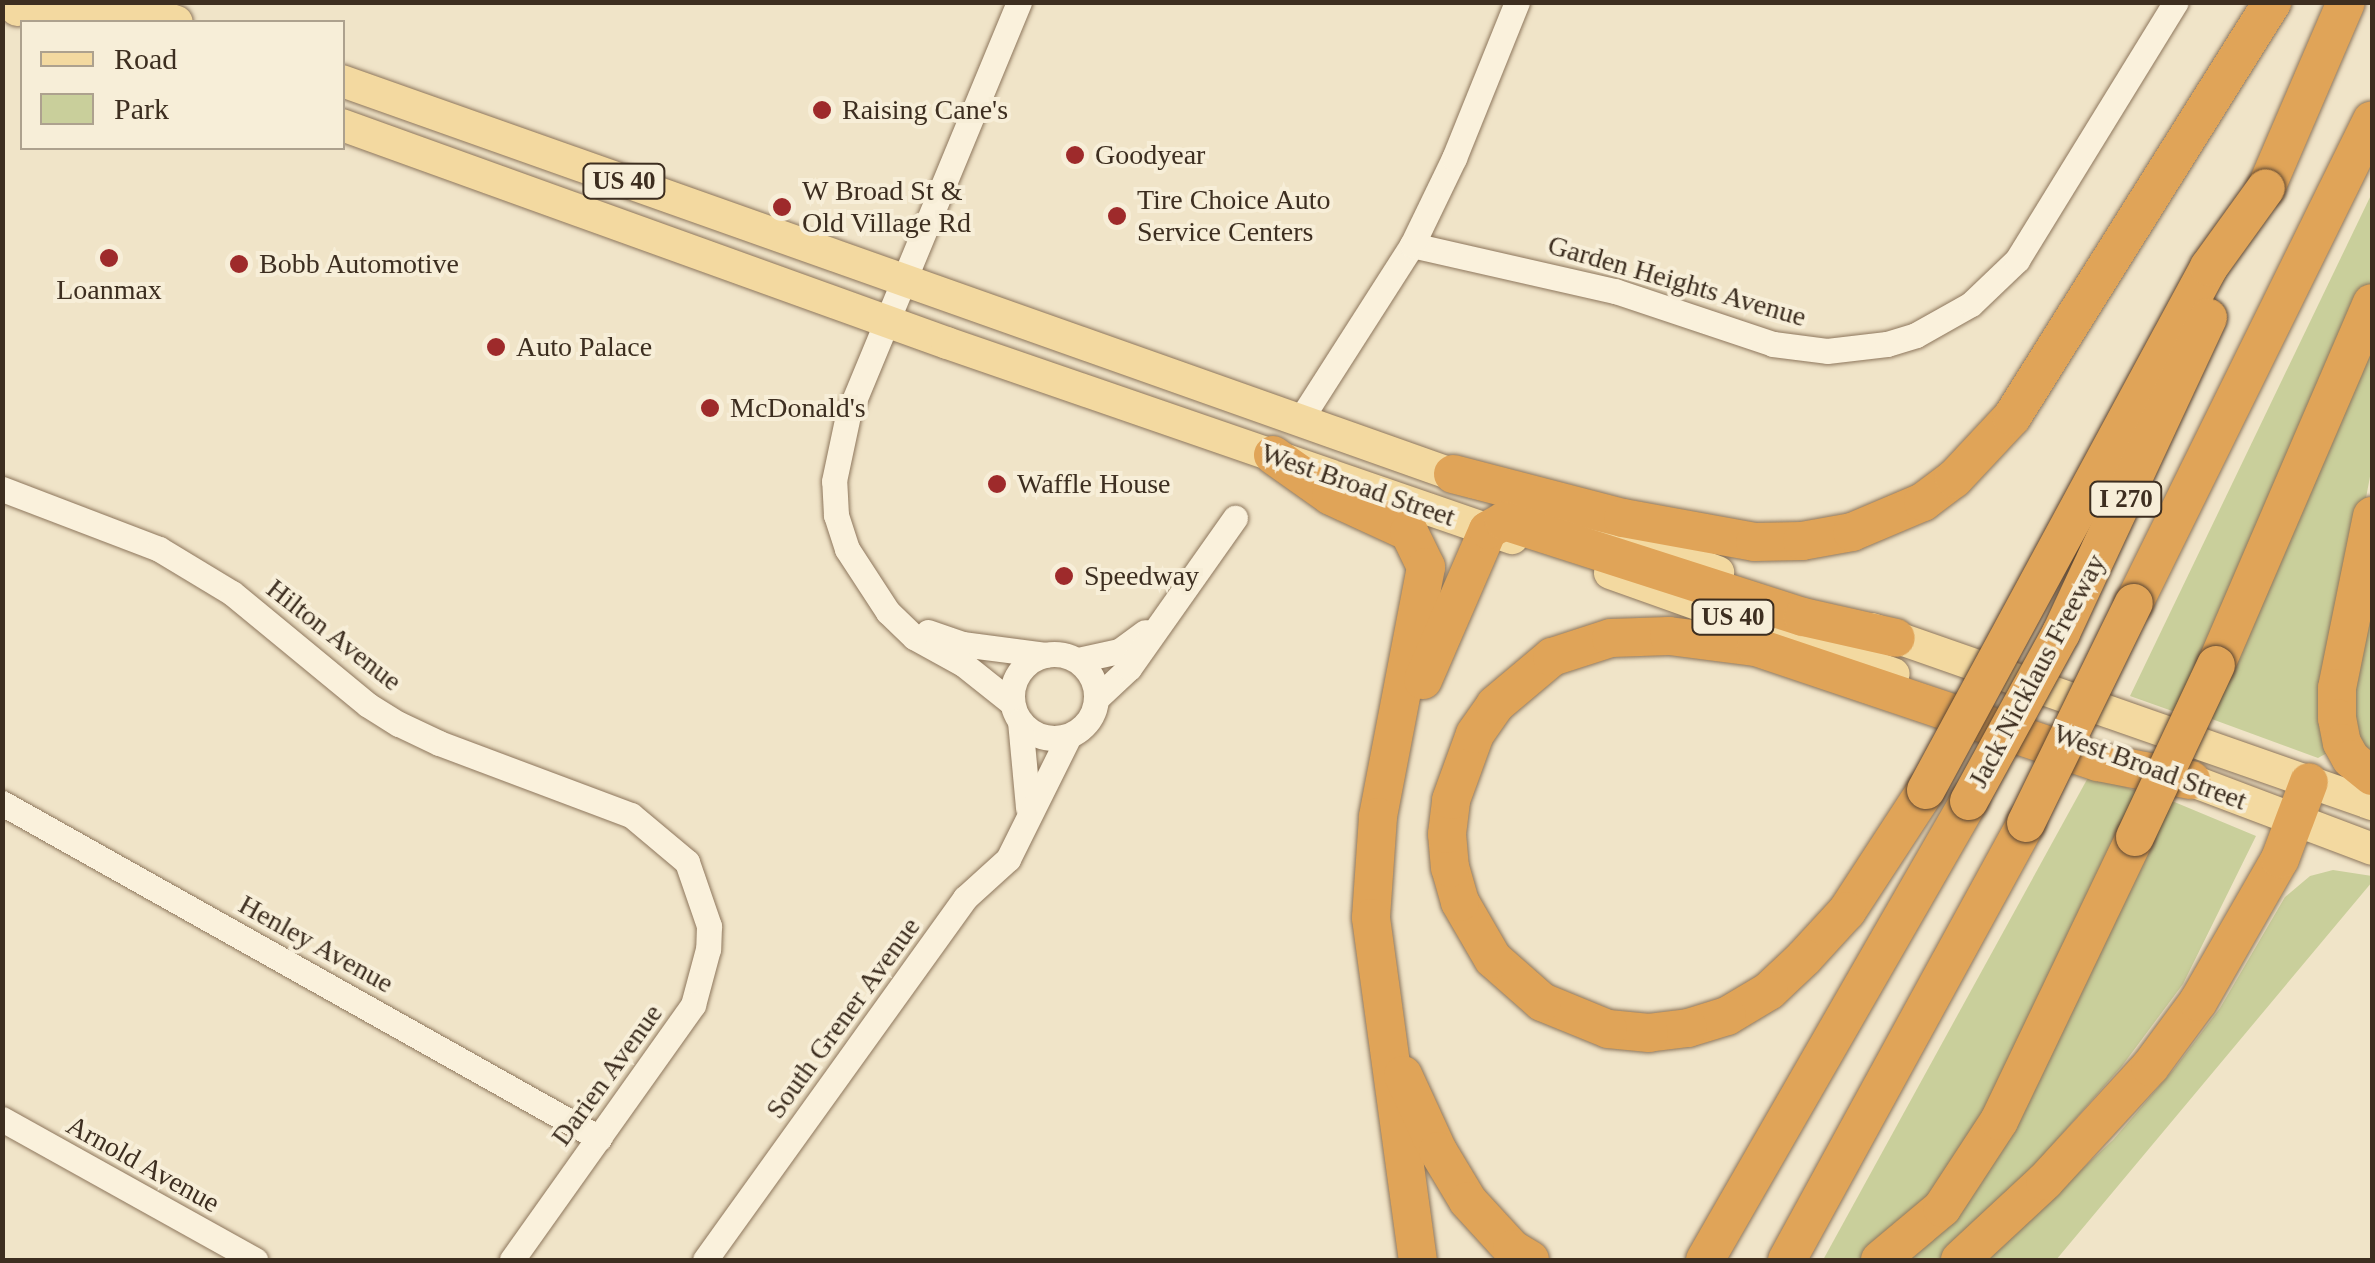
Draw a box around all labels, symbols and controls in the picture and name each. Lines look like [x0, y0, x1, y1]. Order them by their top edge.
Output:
legend [20, 20, 345, 150]
text: Road [114, 42, 177, 75]
text: Park [114, 92, 169, 125]
place label: Raising Cane's [842, 93, 1008, 127]
marker: Raising Cane's [811, 99, 833, 121]
place label: Goodyear [1095, 138, 1205, 172]
marker: Goodyear [1064, 144, 1086, 166]
road number: US 40 [582, 161, 666, 201]
place label: W Broad St & Old Village Rd [802, 174, 971, 240]
place label: Tire Choice Auto Service Centers [1137, 183, 1332, 249]
marker: W Broad St & Old Village Rd [771, 196, 793, 218]
marker: Tire Choice Auto Service Centers [1106, 205, 1128, 227]
street label: Garden Heights Avenue [1543, 228, 1811, 334]
marker: Loanmax [98, 247, 120, 269]
place label: Bobb Automotive [259, 247, 460, 281]
marker: Bobb Automotive [228, 253, 250, 275]
place label: Loanmax [56, 273, 162, 307]
place label: Auto Palace [516, 330, 652, 364]
marker: Auto Palace [485, 336, 507, 358]
place label: McDonald's [730, 391, 866, 425]
marker: McDonald's [699, 397, 721, 419]
street label: West Broad Street [1257, 436, 1459, 534]
place label: Waffle House [1017, 467, 1171, 501]
marker: Waffle House [986, 473, 1008, 495]
road number: I 270 [2088, 479, 2164, 519]
street label: Jack Nicklaus Freeway [1961, 548, 2113, 794]
place label: Speedway [1084, 559, 1199, 593]
marker: Speedway [1053, 565, 1075, 587]
street label: Hilton Avenue [259, 571, 409, 699]
road number: US 40 [1690, 597, 1776, 637]
street label: West Broad Street [2049, 716, 2251, 818]
street label: Henley Avenue [232, 887, 400, 1001]
street label: South Grener Avenue [758, 910, 928, 1126]
street label: Darien Avenue [544, 997, 670, 1153]
street label: Arnold Avenue [60, 1108, 226, 1220]

